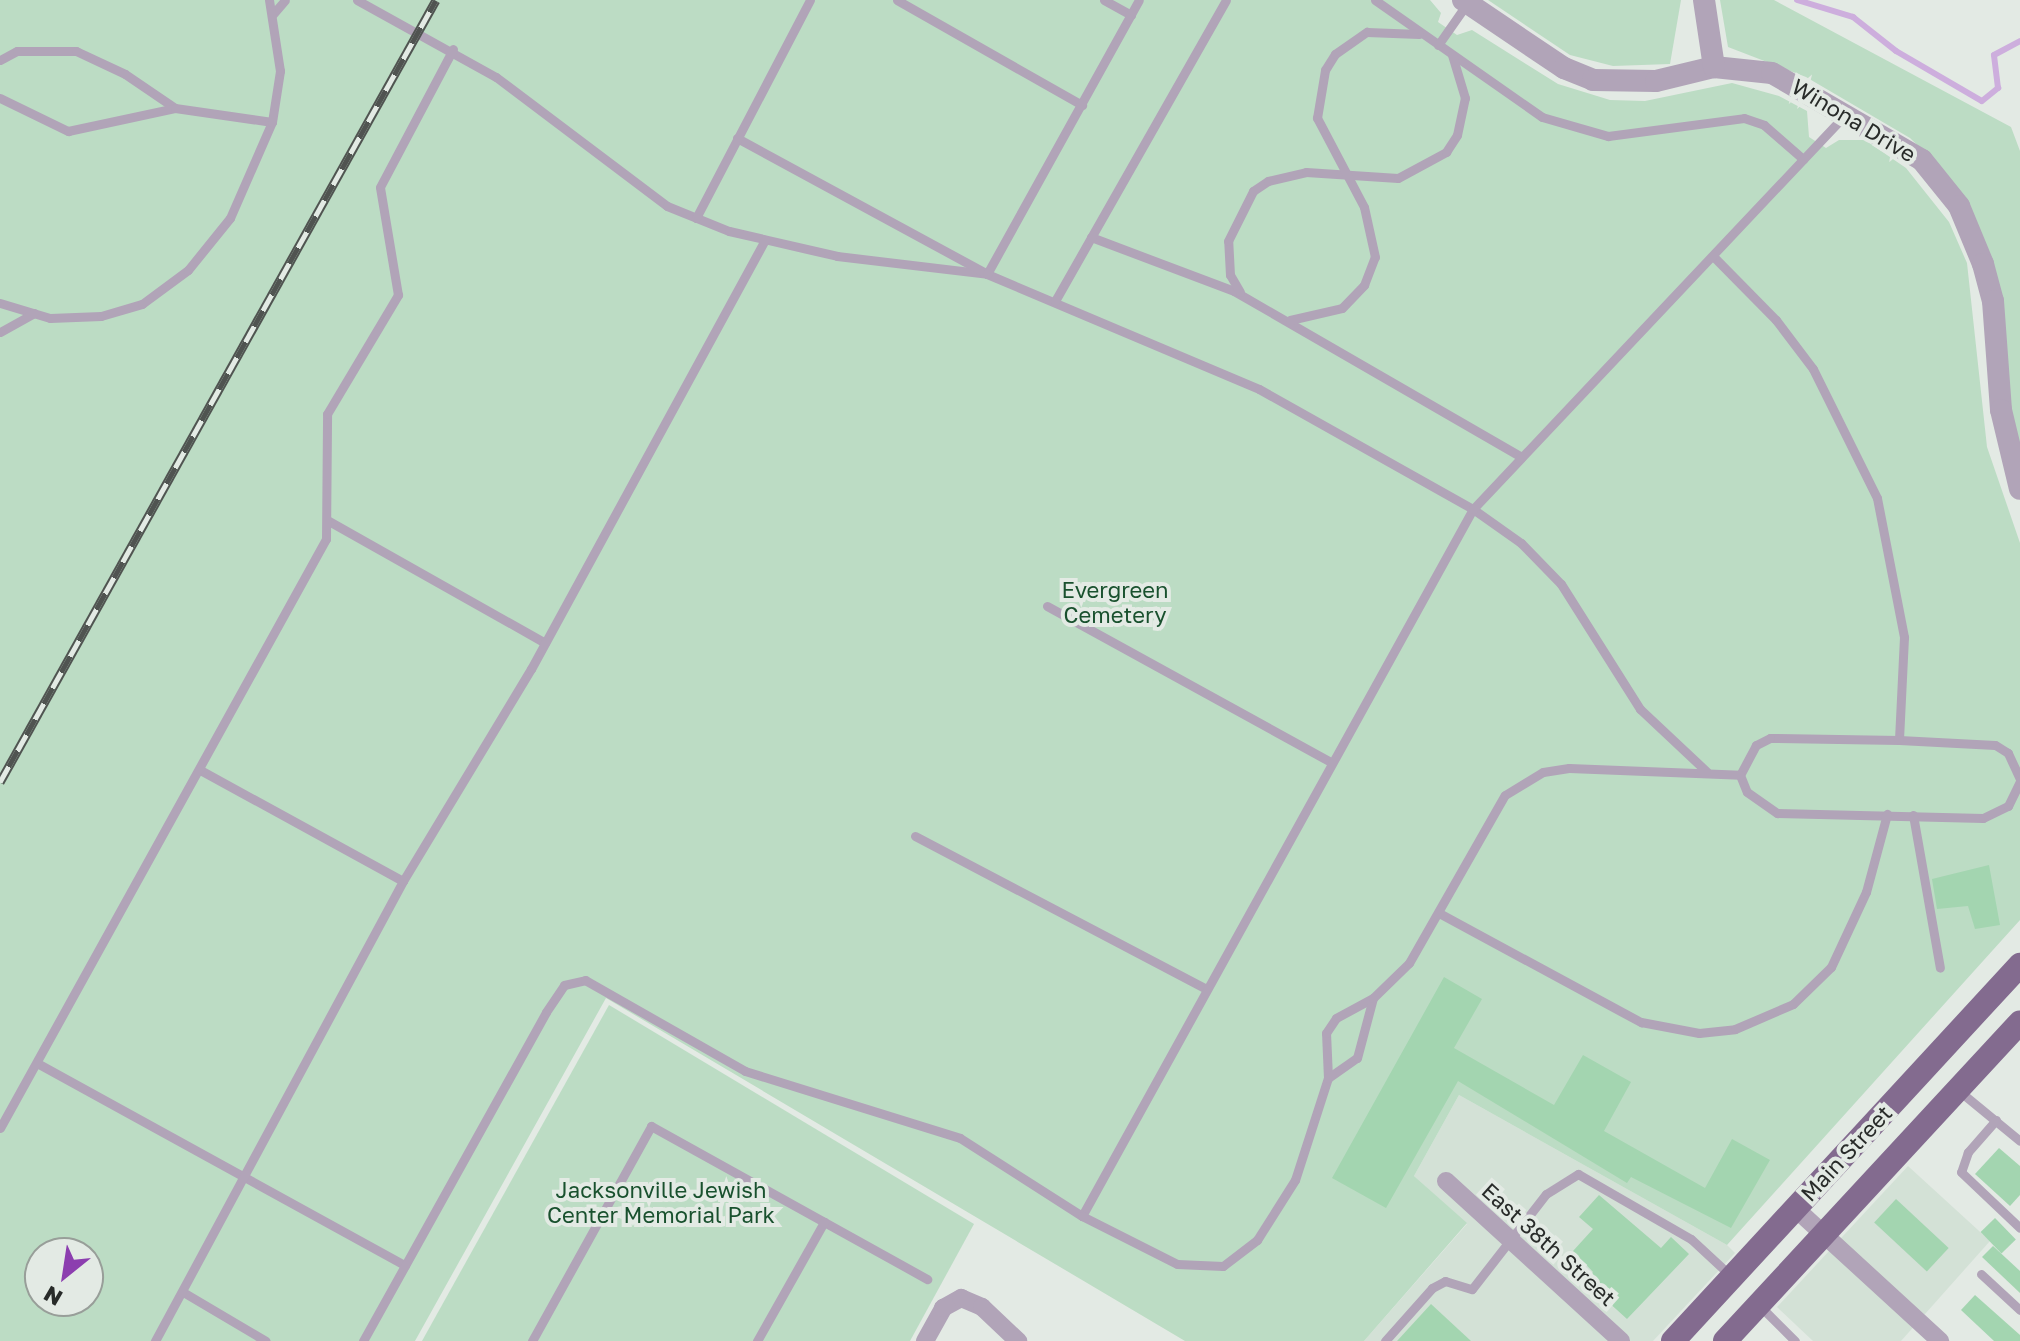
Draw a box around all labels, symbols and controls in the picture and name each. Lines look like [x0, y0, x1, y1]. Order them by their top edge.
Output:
street label: Winona Drive [1787, 73, 1921, 167]
park label: Evergreen Cemetery [1061, 576, 1169, 628]
street label: Main Street [1795, 1100, 1897, 1206]
park label: Jacksonville Jewish Center Memorial Park [547, 1176, 775, 1228]
street label: East 38th Street [1477, 1177, 1621, 1311]
north arrow [24, 1237, 104, 1317]
text: N [39, 1281, 67, 1312]

